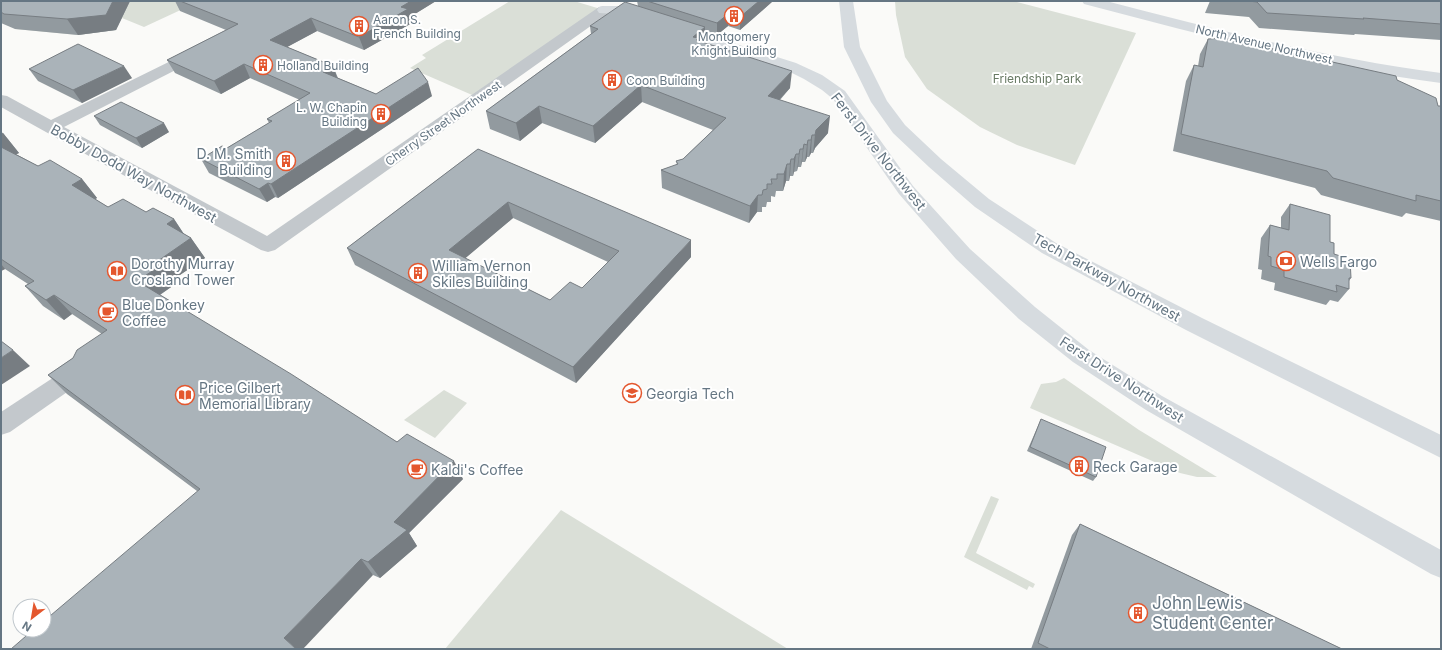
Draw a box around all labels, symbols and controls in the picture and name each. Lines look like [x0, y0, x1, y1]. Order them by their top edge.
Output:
building icon: Montgomery Knight Building [723, 5, 745, 27]
place label: Aaron S. French Building [373, 12, 461, 41]
building icon: Aaron S. French Building [348, 15, 370, 37]
street label: North Avenue Northwest [1194, 21, 1334, 67]
place label: Montgomery Knight Building [691, 29, 777, 58]
building icon: Holland Building [252, 54, 274, 76]
place label: Holland Building [277, 58, 369, 73]
building icon: Coon Building [601, 69, 623, 91]
park label: Friendship Park [993, 71, 1082, 86]
place label: Coon Building [626, 73, 705, 88]
street label: Cherry Street Northwest [382, 77, 504, 169]
street label: Ferst Drive Northwest [828, 89, 930, 213]
place label: L. W. Chapin Building [296, 100, 367, 129]
building icon: L. W. Chapin Building [370, 103, 392, 125]
street label: Bobby Dodd Way Northwest [48, 120, 220, 226]
place label: D. M. Smith Building [196, 145, 272, 178]
building icon: D. M. Smith Building [275, 150, 297, 172]
street label: Tech Parkway Northwest [1030, 229, 1184, 325]
bank icon: Wells Fargo [1275, 250, 1297, 272]
place label: Wells Fargo [1300, 253, 1377, 270]
place label: Dorothy Murray Crosland Tower [131, 255, 235, 288]
place label: William Vernon Skiles Building [432, 257, 531, 290]
library icon: Dorothy Murray Crosland Tower [106, 260, 128, 282]
building icon: William Vernon Skiles Building [407, 262, 429, 284]
place label: Blue Donkey Coffee [122, 296, 205, 329]
cafe icon: Blue Donkey Coffee [97, 301, 119, 323]
street label: Ferst Drive Northwest [1057, 333, 1188, 426]
place label: Price Gilbert Memorial Library [199, 379, 311, 412]
school or university icon: Georgia Tech [621, 382, 643, 404]
library icon: Price Gilbert Memorial Library [174, 384, 196, 406]
place label: Georgia Tech [646, 385, 734, 402]
building icon: Reck Garage [1068, 455, 1090, 477]
cafe icon: Kaldi's Coffee [406, 458, 428, 480]
place label: Reck Garage [1093, 458, 1178, 475]
place label: Kaldi's Coffee [431, 461, 524, 478]
place label: John Lewis Student Center [1152, 593, 1274, 633]
north arrow [12, 598, 52, 638]
building icon: John Lewis Student Center [1127, 602, 1149, 624]
text: N [20, 618, 34, 635]

